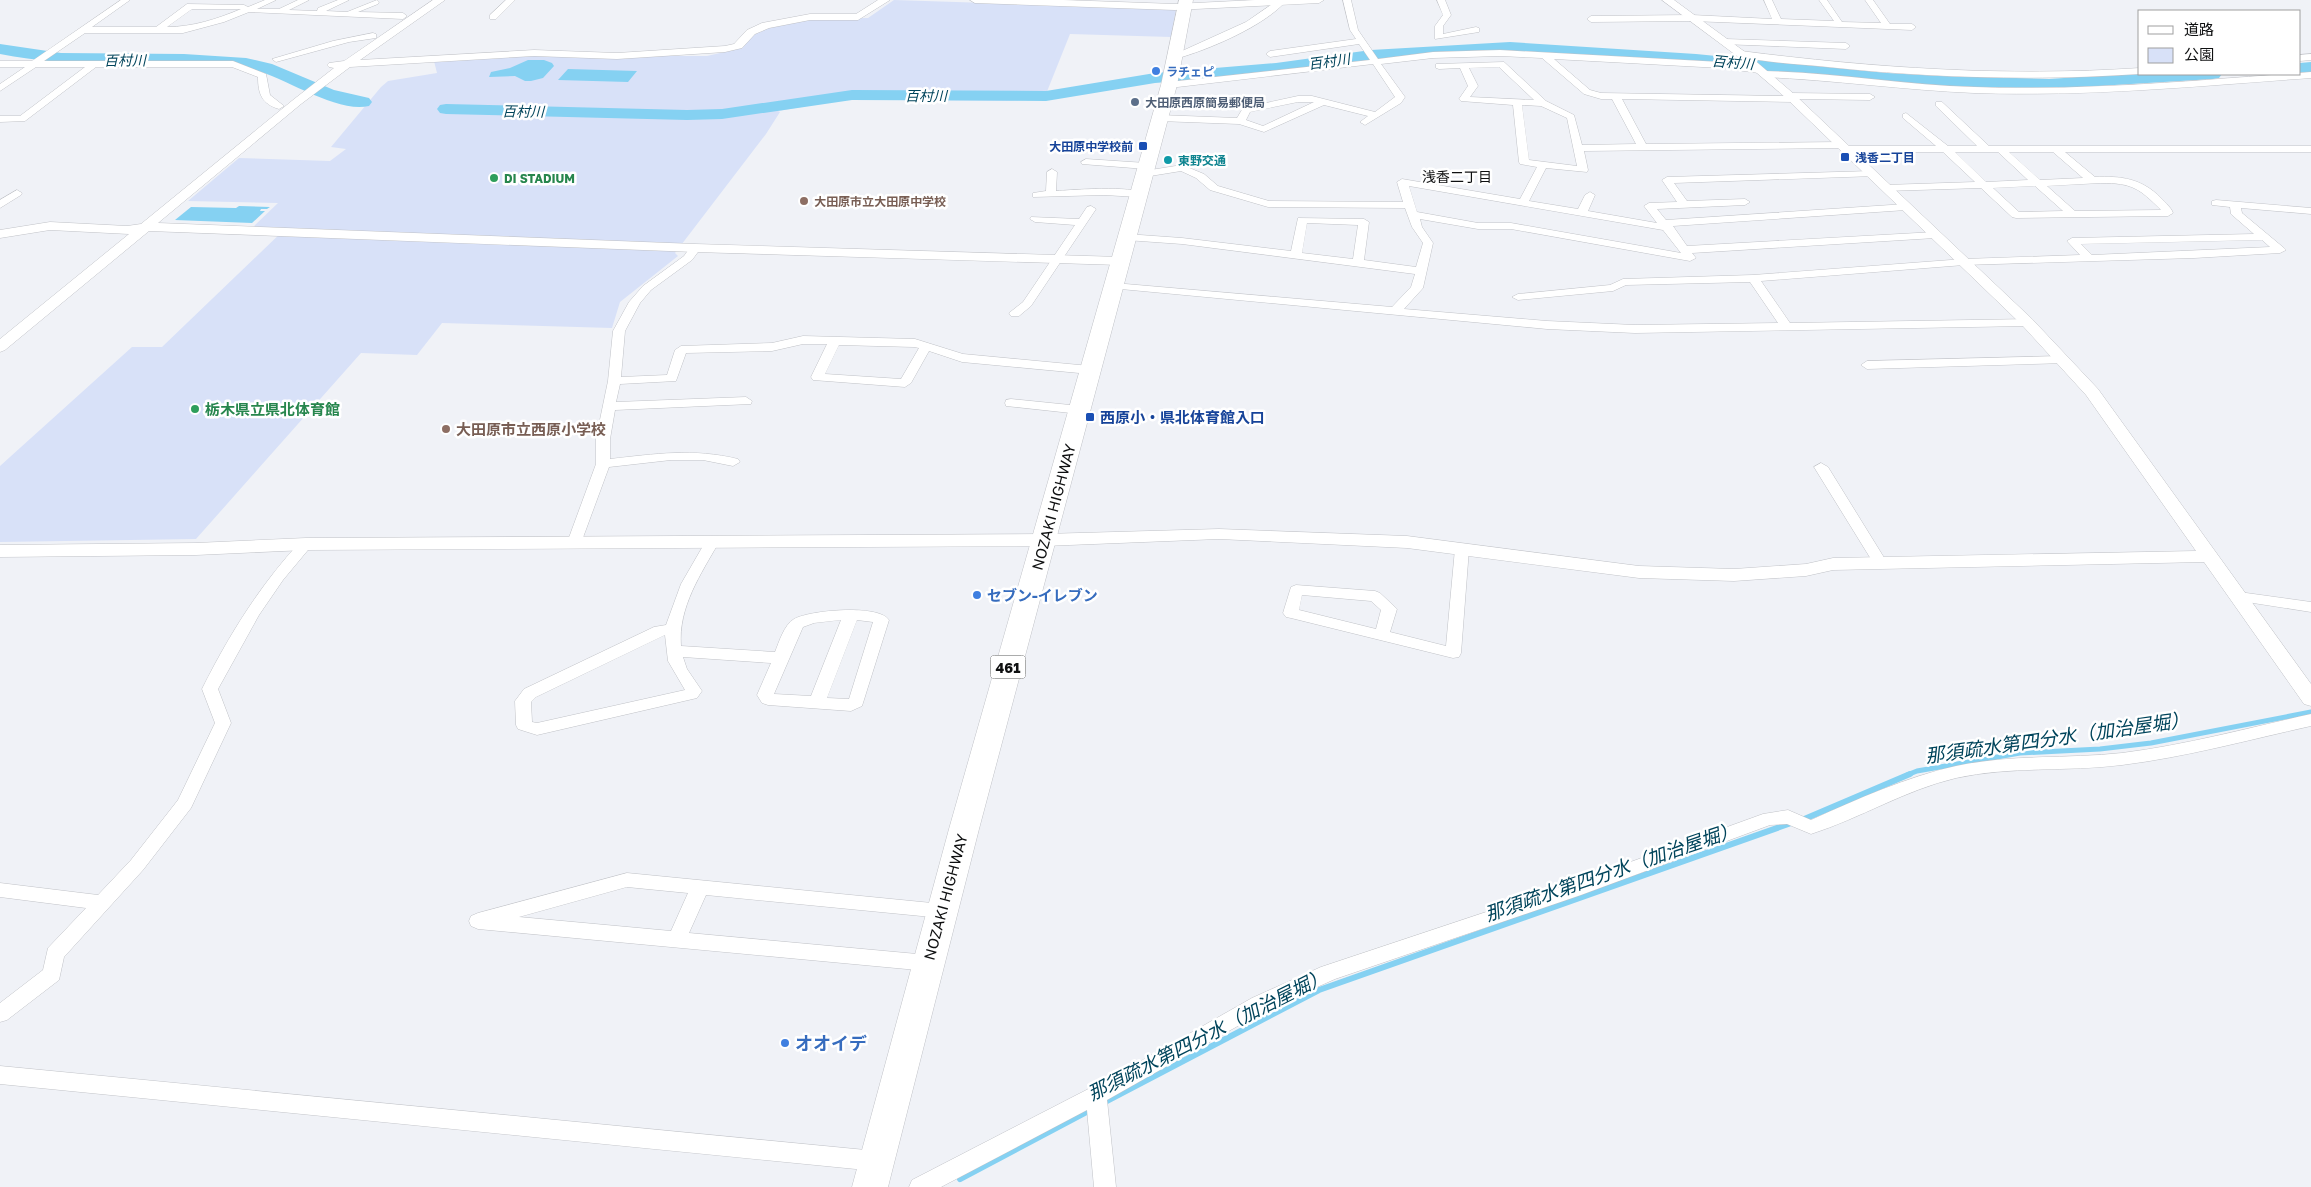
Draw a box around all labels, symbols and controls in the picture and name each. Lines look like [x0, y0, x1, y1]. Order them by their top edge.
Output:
legend [2138, 10, 2301, 75]
text: 道路 [2184, 20, 2214, 38]
text: 公園 [2184, 45, 2214, 63]
water label: 百村川 [1307, 49, 1353, 72]
water label: 百村川 [104, 51, 148, 69]
water label: 百村川 [1711, 52, 1757, 72]
place label: ラチェピ [1166, 64, 1214, 79]
marker: ラチェピ [1150, 65, 1162, 77]
water label: 百村川 [905, 87, 949, 104]
place label: 大田原西原簡易郵便局 [1145, 95, 1265, 110]
marker: 大田原西原簡易郵便局 [1129, 96, 1141, 108]
water label: 百村川 [502, 102, 546, 120]
place label: 大田原中学校前 [1049, 139, 1133, 154]
marker: 大田原中学校前 [1137, 140, 1149, 152]
place label: 浅香二丁目 [1855, 150, 1915, 165]
marker: 浅香二丁目 [1839, 151, 1851, 163]
place label: 東野交通 [1178, 153, 1226, 168]
marker: 東野交通 [1162, 154, 1174, 166]
district label: 浅香二丁目 [1422, 168, 1492, 185]
place label: DI STADIUM [504, 171, 575, 186]
marker: DI STADIUM [488, 172, 500, 184]
place label: 大田原市立大田原中学校 [814, 194, 946, 209]
marker: 大田原市立大田原中学校 [798, 195, 810, 207]
place label: 栃木県立県北体育館 [205, 400, 340, 418]
marker: 栃木県立県北体育館 [189, 403, 201, 415]
place label: 西原小・県北体育館入口 [1100, 408, 1265, 426]
marker: 西原小・県北体育館入口 [1084, 411, 1096, 423]
place label: 大田原市立西原小学校 [456, 420, 606, 438]
marker: 大田原市立西原小学校 [440, 423, 452, 435]
street label: NOZAKI HIGHWAY [1027, 442, 1079, 572]
place label: セブン-イレブン [987, 586, 1098, 604]
marker: セブン-イレブン [971, 589, 983, 601]
road number: 461 [990, 656, 1026, 679]
water label: 那須疏水第四分水（加治屋堀） [1924, 707, 2190, 767]
water label: 那須疏水第四分水（加治屋堀） [1481, 817, 1741, 925]
street label: NOZAKI HIGHWAY [919, 832, 971, 962]
water label: 那須疏水第四分水（加治屋堀） [1083, 963, 1331, 1105]
place label: オオイデ [795, 1032, 867, 1054]
marker: オオイデ [779, 1037, 791, 1049]

